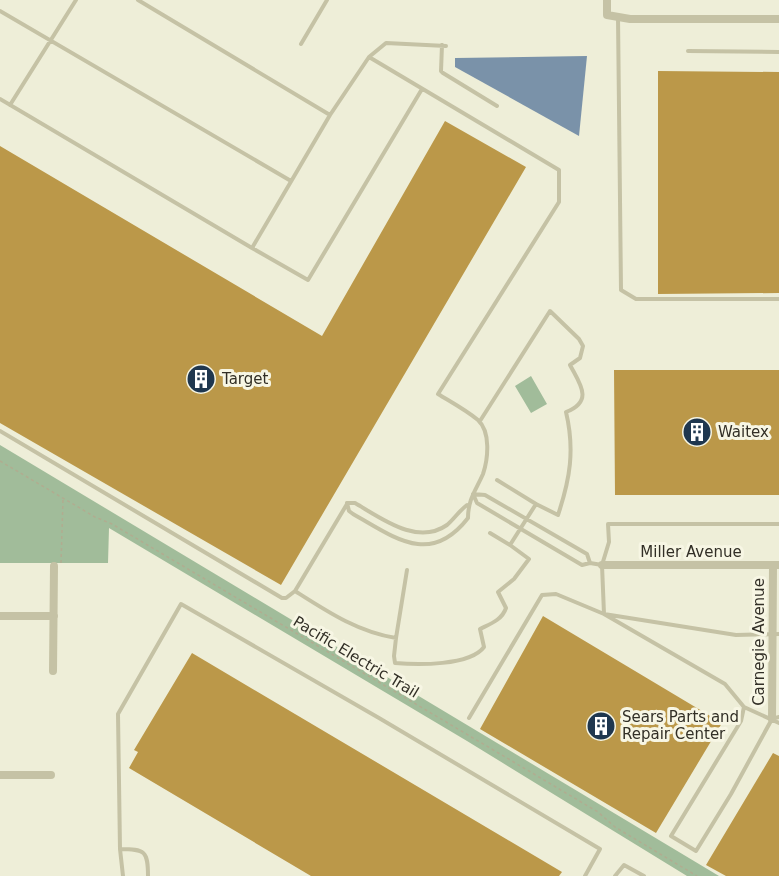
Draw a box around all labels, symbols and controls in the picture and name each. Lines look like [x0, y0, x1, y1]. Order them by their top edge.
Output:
building icon: Target [185, 363, 217, 395]
place label: Target [221, 370, 269, 388]
building icon: Waitex [681, 416, 713, 448]
place label: Waitex [718, 423, 769, 441]
street label: Miller Avenue [640, 543, 742, 561]
street label: Carnegie Avenue [750, 578, 768, 706]
street label: Pacific Electric Trail [290, 612, 422, 702]
place label: Sears Parts and Repair Center [622, 708, 739, 743]
building icon: Sears Parts and Repair Center [585, 710, 617, 742]

